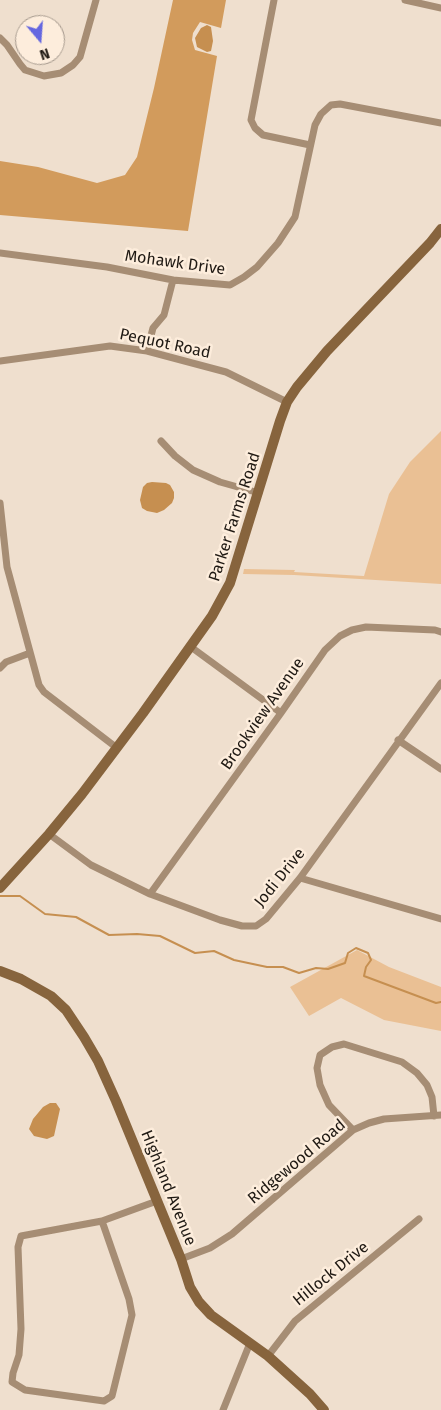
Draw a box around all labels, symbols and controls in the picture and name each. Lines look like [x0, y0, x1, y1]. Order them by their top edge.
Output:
north arrow [15, 15, 65, 65]
text: N [37, 44, 52, 63]
street label: Mohawk Drive [124, 246, 226, 280]
street label: Pequot Road [118, 325, 212, 363]
street label: Parker Farms Road [205, 450, 265, 584]
street label: Brookview Avenue [217, 654, 309, 774]
street label: Jodi Drive [250, 845, 310, 911]
street label: Ridgewood Road [244, 1116, 350, 1208]
street label: Highland Avenue [136, 1128, 200, 1248]
street label: Hillock Drive [289, 1238, 373, 1310]

